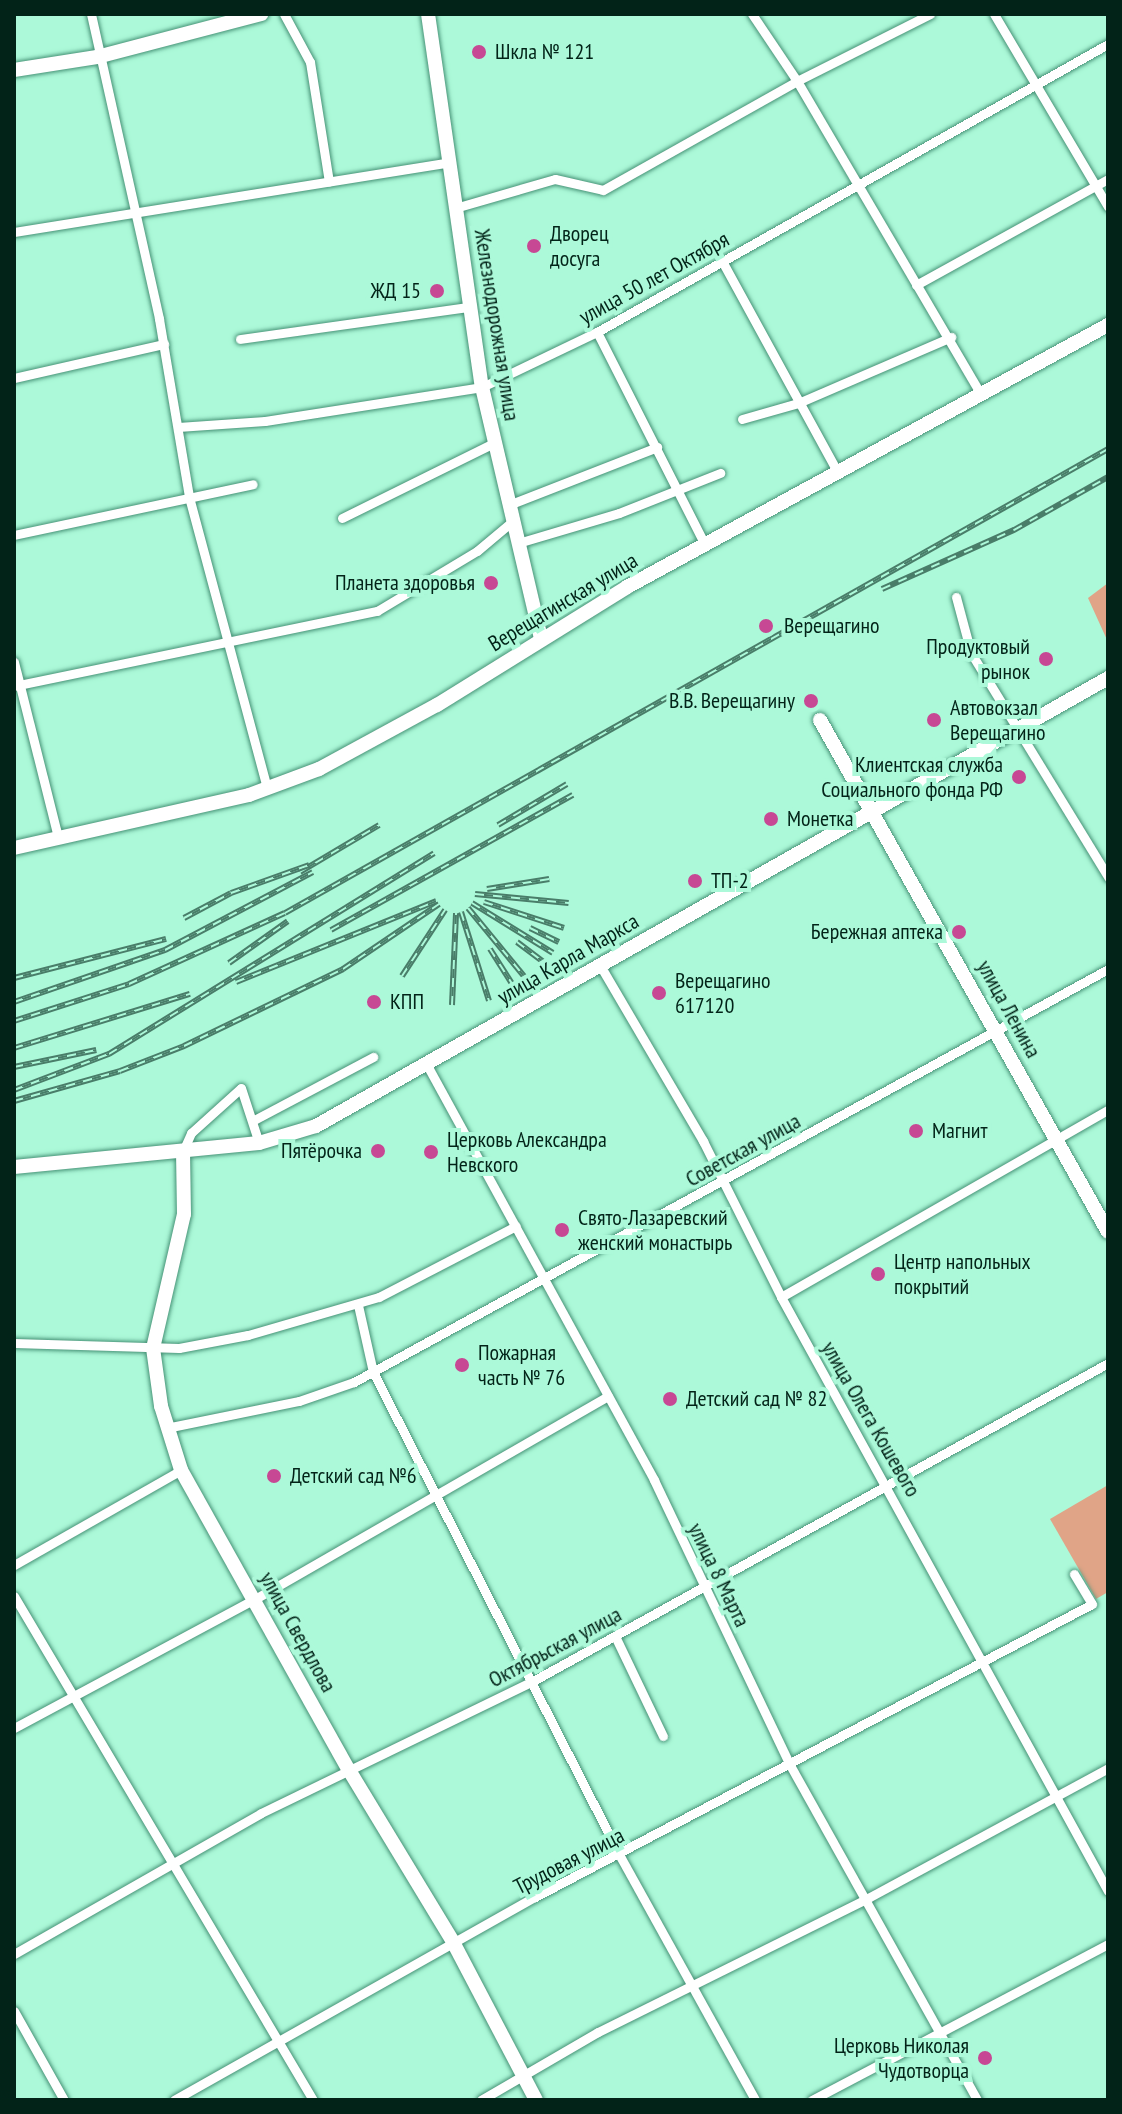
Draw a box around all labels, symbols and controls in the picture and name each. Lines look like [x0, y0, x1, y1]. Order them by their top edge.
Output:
place label: Шкла № 121 [495, 39, 594, 65]
marker: Шкла № 121 [470, 43, 488, 61]
place label: Дворец досуга [550, 220, 609, 272]
street label: улица 50 лет Октября [574, 226, 734, 330]
street label: Железнодорожная улица [469, 227, 525, 423]
marker: Дворец досуга [525, 237, 543, 255]
place label: ЖД 15 [370, 278, 421, 304]
marker: ЖД 15 [428, 282, 446, 300]
street label: Верещагинская улица [484, 547, 642, 657]
place label: Планета здоровья [335, 570, 475, 596]
marker: Планета здоровья [482, 574, 500, 592]
place label: Верещагино [784, 613, 880, 639]
marker: Верещагино [755, 615, 777, 637]
place label: Продуктовый рынок [926, 633, 1030, 684]
marker: Продуктовый рынок [1037, 650, 1055, 668]
place label: В.В. Верещагину [667, 688, 795, 714]
marker: В.В. Верещагину [802, 692, 820, 710]
place label: Автовокзал Верещагино [950, 694, 1046, 746]
marker: Автовокзал Верещагино [925, 711, 943, 729]
place label: Клиентская служба Социального фонда РФ [821, 751, 1003, 802]
marker: Клиентская служба Социального фонда РФ [1010, 768, 1028, 786]
place label: Монетка [787, 806, 854, 832]
marker: Монетка [762, 810, 780, 828]
place label: ТП-2 [711, 868, 749, 894]
marker: ТП-2 [686, 872, 704, 890]
street label: улица Карла Маркса [493, 908, 643, 1010]
place label: Бережная аптека [811, 919, 943, 945]
marker: Бережная аптека [950, 923, 968, 941]
street label: улица Ленина [971, 956, 1047, 1062]
place label: Верещагино 617120 [675, 967, 771, 1018]
marker: Верещагино 617120 [650, 984, 668, 1002]
place label: КПП [390, 989, 424, 1015]
marker: КПП [365, 993, 383, 1011]
street label: Советская улица [681, 1108, 805, 1192]
place label: Магнит [932, 1118, 988, 1144]
marker: Магнит [907, 1122, 925, 1140]
place label: Церковь Александра Невского [447, 1126, 608, 1178]
place label: Пятёрочка [281, 1138, 362, 1164]
marker: Пятёрочка [369, 1142, 387, 1160]
marker: Церковь Александра Невского [422, 1143, 440, 1161]
place label: Свято-Лазаревский женский монастырь [578, 1204, 732, 1256]
marker: Свято-Лазаревский женский монастырь [553, 1221, 571, 1239]
place label: Центр напольных покрытий [894, 1248, 1031, 1300]
marker: Центр напольных покрытий [869, 1265, 887, 1283]
street label: улица Олега Кошевого [816, 1337, 926, 1501]
place label: Пожарная часть № 76 [478, 1339, 566, 1390]
marker: Пожарная часть № 76 [453, 1356, 471, 1374]
place label: Детский сад № 82 [686, 1386, 827, 1412]
marker: Детский сад № 82 [661, 1390, 679, 1408]
place label: Детский сад №6 [290, 1463, 417, 1489]
marker: Детский сад №6 [265, 1467, 283, 1485]
street label: улица 8 Марта [683, 1519, 755, 1631]
street label: улица Свердлова [254, 1567, 342, 1697]
street label: Октябрьская улица [484, 1601, 626, 1693]
street label: Трудовая улица [509, 1822, 629, 1900]
place label: Церковь Николая Чудотворца [833, 2032, 969, 2084]
marker: Церковь Николая Чудотворца [976, 2049, 994, 2067]

